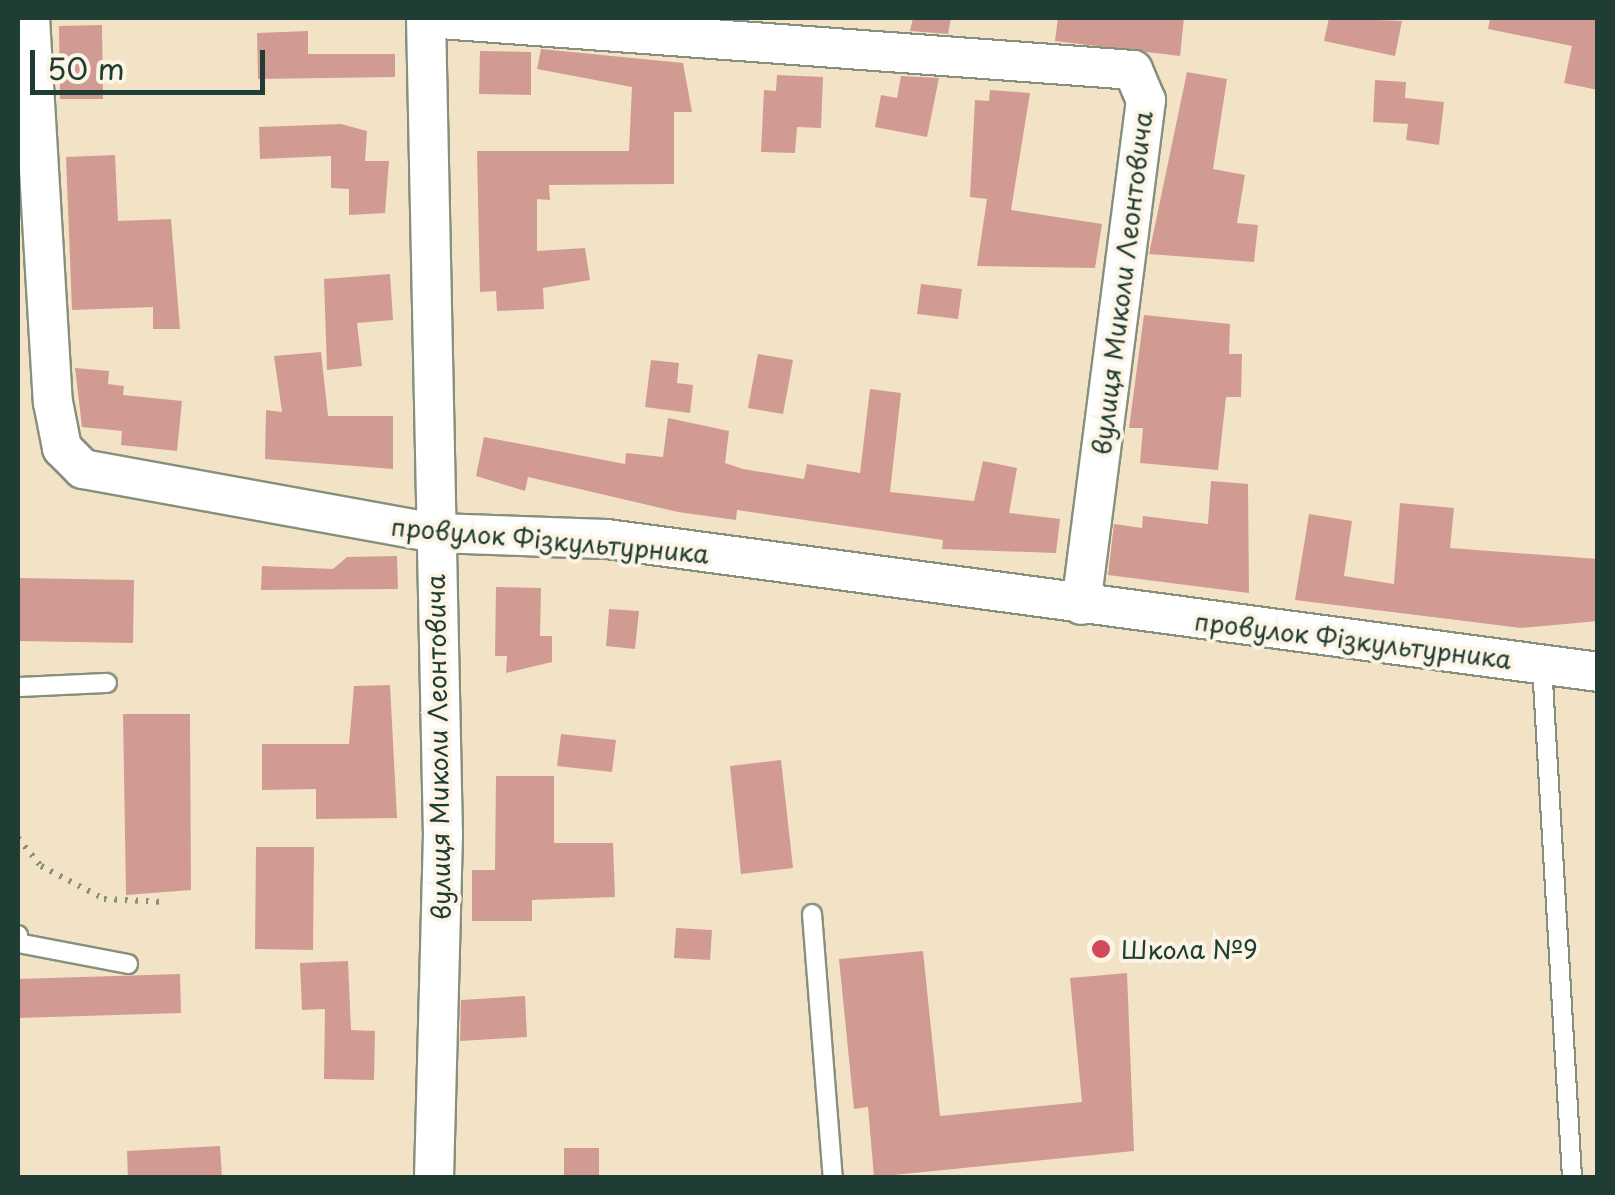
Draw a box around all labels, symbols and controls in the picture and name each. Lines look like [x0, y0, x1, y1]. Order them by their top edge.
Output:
scale bar [35, 30, 270, 92]
text: 50 m [47, 45, 125, 90]
street label: вулиця Миколи Леонтовича [1086, 109, 1158, 457]
street label: провулок Фізкультурника [389, 511, 711, 569]
street label: вулиця Миколи Леонтовича [420, 574, 456, 920]
street label: провулок Фізкультурника [1192, 606, 1514, 674]
place label: Школа №9 [1121, 934, 1258, 964]
marker: Школа №9 [1090, 938, 1112, 960]

